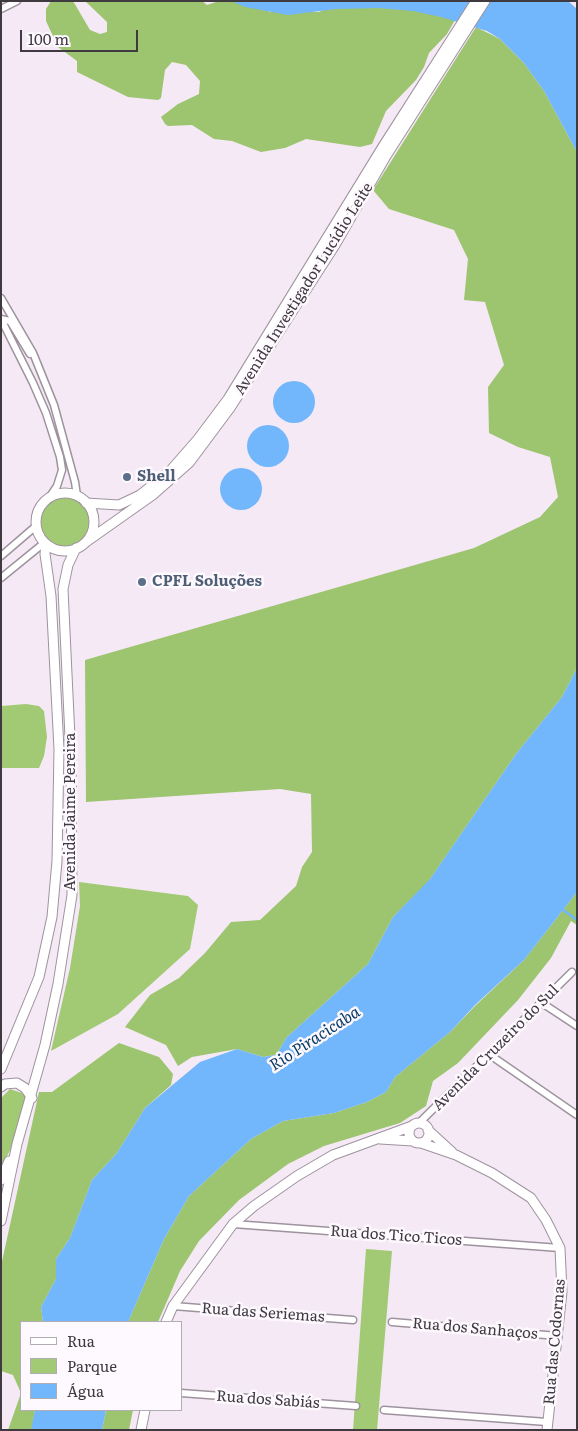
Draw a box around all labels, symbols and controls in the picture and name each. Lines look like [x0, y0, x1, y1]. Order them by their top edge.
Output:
scale bar [22, 20, 140, 52]
text: 100 m [28, 27, 69, 50]
street label: Avenida Investigador Lucídio Leite [231, 179, 377, 399]
place label: Shell [137, 468, 176, 486]
marker: Shell [121, 471, 133, 483]
place label: CPFL Soluções [152, 573, 262, 591]
marker: CPFL Soluções [136, 576, 148, 588]
street label: Avenida Jaime Pereira [62, 733, 80, 891]
street label: Avenida Cruzeiro do Sul [429, 981, 563, 1115]
water label: Rio Piracicaba [266, 1003, 364, 1075]
street label: Rua dos Tico Ticos [330, 1222, 462, 1250]
street label: Rua das Codornas [541, 1278, 569, 1406]
street label: Rua das Seriemas [201, 1300, 325, 1326]
street label: Rua dos Sanhaços [412, 1315, 538, 1343]
legend [20, 1321, 182, 1411]
text: Rua [67, 1329, 95, 1352]
text: Parque [67, 1354, 117, 1377]
text: Água [67, 1379, 104, 1402]
street label: Rua dos Sabiás [216, 1387, 320, 1413]

